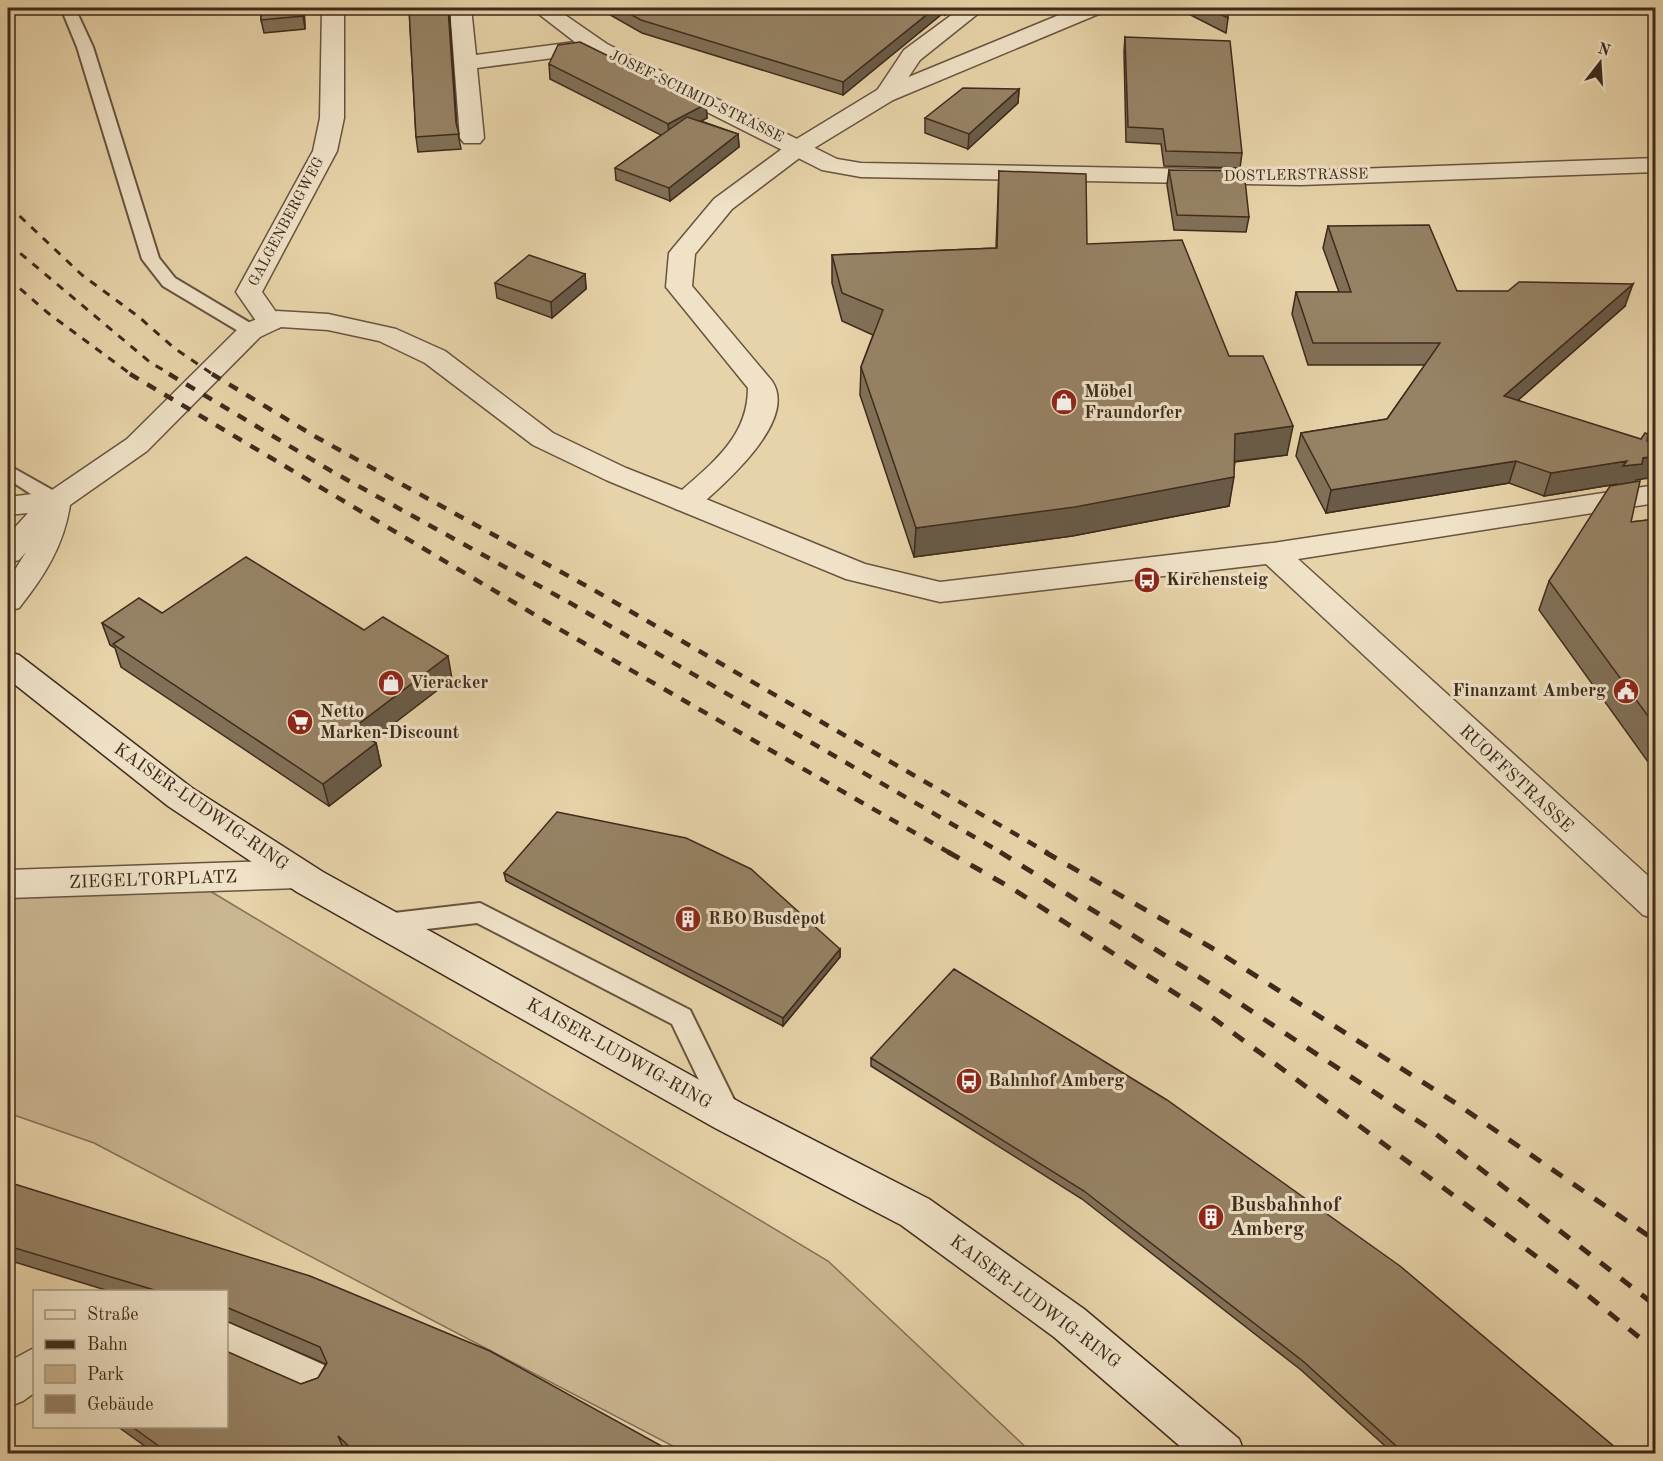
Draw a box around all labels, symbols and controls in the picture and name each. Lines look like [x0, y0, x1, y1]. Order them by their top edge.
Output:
north arrow [1570, 33, 1630, 93]
text: N [1596, 41, 1613, 60]
street label: JOSEF-SCHMID-STRASSE [606, 48, 786, 146]
street label: GALGENBERGWEG [247, 155, 328, 289]
street label: DOSTLERSTRASSE [1224, 167, 1368, 185]
place label: Möbel Fraundorfer [1084, 383, 1182, 422]
shop icon: Möbel Fraundorfer [1049, 387, 1079, 417]
bus stop icon: Kirchensteig [1132, 565, 1162, 595]
place label: Kirchensteig [1166, 571, 1268, 589]
shop icon: Vieracker [376, 668, 406, 698]
place label: Vieracker [410, 674, 489, 692]
public building icon: Finanzamt Amberg [1611, 676, 1641, 706]
place label: Finanzamt Amberg [1452, 682, 1606, 700]
place label: Netto Marken-Discount [320, 703, 460, 742]
supermarket icon: Netto Marken-Discount [285, 707, 315, 737]
street label: RUOFFSTRASSE [1456, 722, 1576, 836]
street label: KAISER-LUDWIG-RING [110, 740, 292, 874]
street label: ZIEGELTORPLATZ [69, 868, 237, 892]
building icon: RBO Busdepot [673, 904, 703, 934]
place label: RBO Busdepot [708, 910, 826, 928]
street label: KAISER-LUDWIG-RING [523, 996, 715, 1112]
bus stop icon: Bahnhof Amberg [954, 1066, 984, 1096]
place label: Bahnhof Amberg [988, 1072, 1124, 1090]
place label: Busbahnhof Amberg [1230, 1195, 1342, 1240]
building icon: Busbahnhof Amberg [1196, 1202, 1226, 1232]
street label: KAISER-LUDWIG-RING [946, 1232, 1124, 1372]
legend [33, 1290, 228, 1428]
text: Straße [87, 1306, 138, 1324]
text: Bahn [87, 1336, 128, 1354]
text: Park [87, 1366, 124, 1384]
text: Gebäude [87, 1396, 154, 1414]

